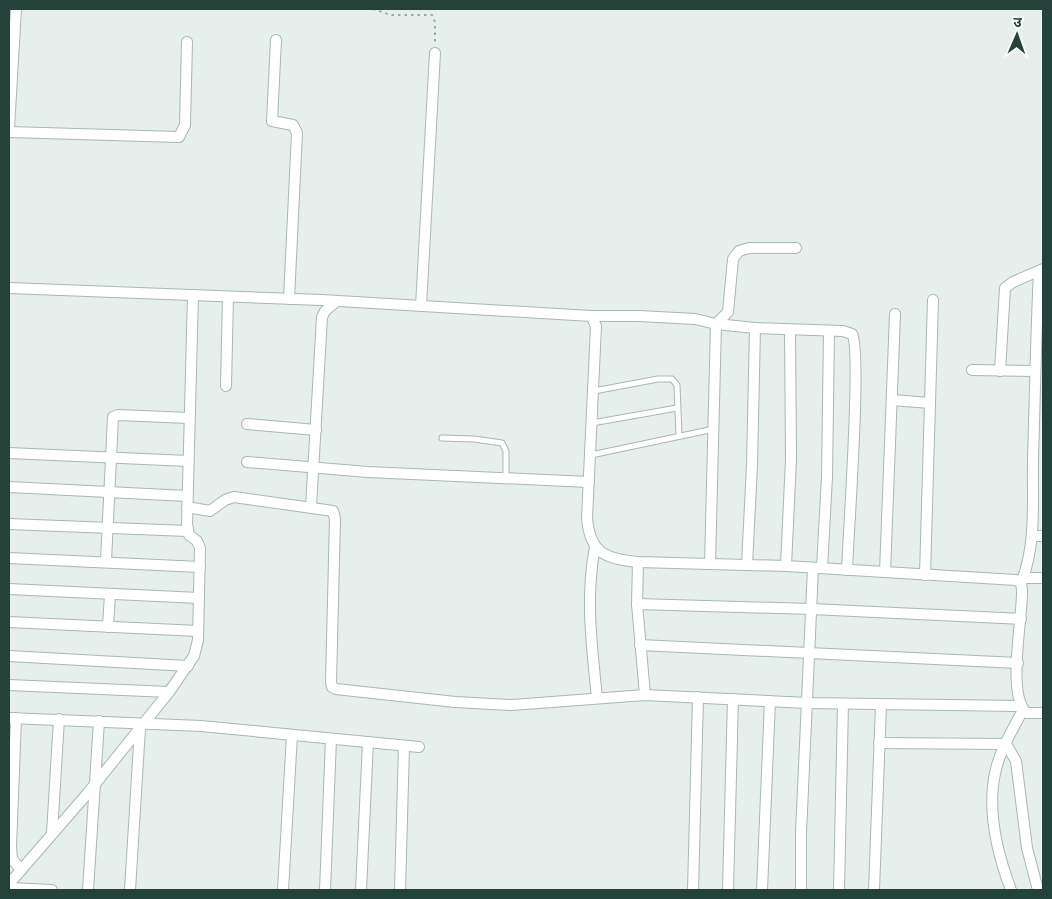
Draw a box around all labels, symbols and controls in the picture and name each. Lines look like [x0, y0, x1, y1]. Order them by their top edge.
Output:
north arrow [992, 10, 1042, 60]
text: उ [1013, 14, 1023, 30]

